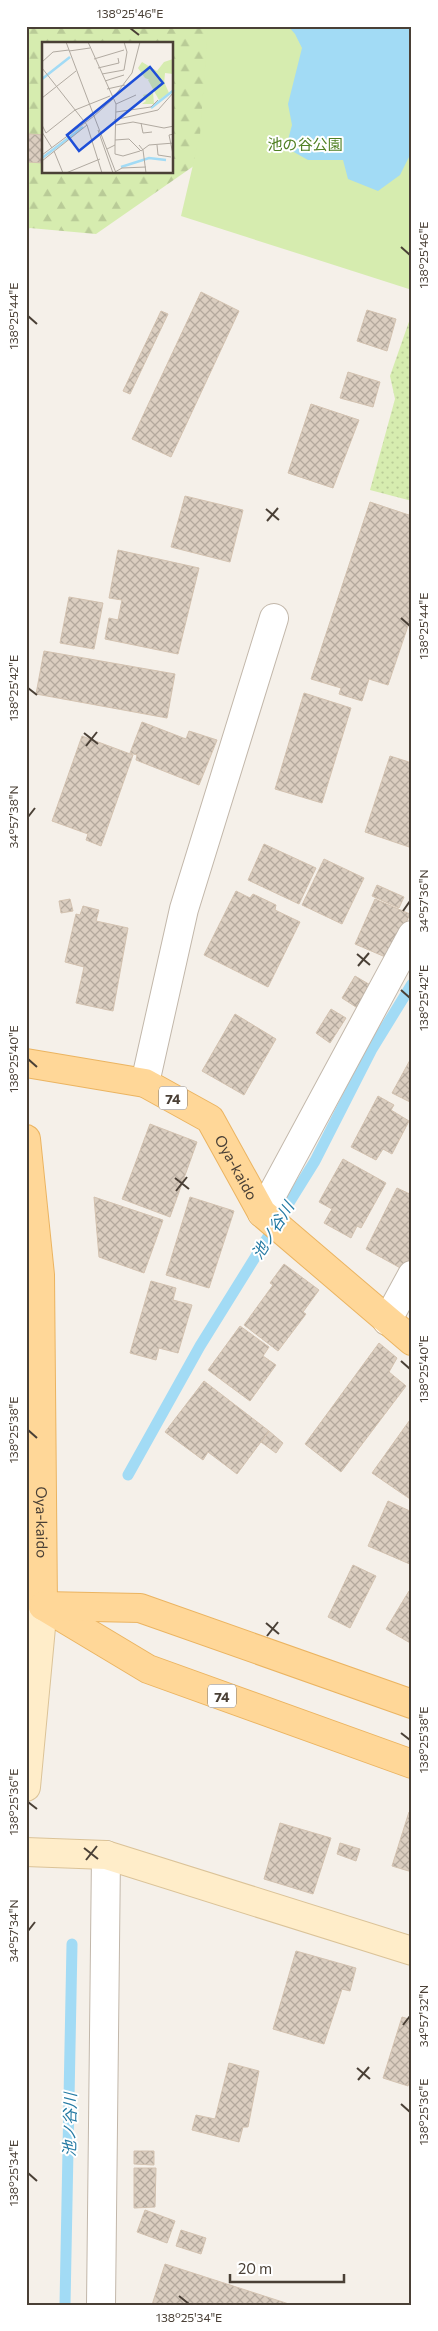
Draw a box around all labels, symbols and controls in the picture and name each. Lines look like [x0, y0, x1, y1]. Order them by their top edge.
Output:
text: 138°25'46"E [97, 6, 163, 20]
inset map [42, 42, 174, 174]
park label: 池の谷公園 [267, 135, 343, 153]
text: 138°25'46"E [416, 222, 430, 288]
text: 138°25'44"E [6, 283, 20, 349]
text: 138°25'44"E [416, 593, 430, 659]
text: 138°25'42"E [6, 655, 20, 721]
text: 34°57'38"N [6, 786, 20, 848]
text: 34°57'36"N [416, 870, 430, 932]
text: 138°25'42"E [416, 965, 430, 1031]
text: 138°25'40"E [6, 1025, 20, 1093]
road number: 74 [159, 1086, 187, 1110]
street label: Oya-kaido [211, 1131, 262, 1203]
water label: 池ノ谷川 [247, 1196, 298, 1262]
text: 138°25'40"E [416, 1335, 430, 1403]
text: 138°25'38"E [6, 1397, 20, 1463]
street label: Oya-kaido [33, 1486, 52, 1558]
road number: 74 [208, 1684, 236, 1708]
text: 138°25'38"E [416, 1707, 430, 1773]
text: 138°25'36"E [6, 1769, 20, 1835]
text: 34°57'34"N [6, 1900, 20, 1962]
text: 34°57'32"N [416, 1985, 430, 2047]
text: 138°25'36"E [416, 2079, 430, 2145]
water label: 池ノ谷川 [59, 2091, 79, 2157]
text: 138°25'34"E [6, 2140, 20, 2206]
scale bar [230, 2251, 344, 2283]
text: 20 m [238, 2259, 272, 2277]
text: 138°25'34"E [156, 2310, 222, 2324]

